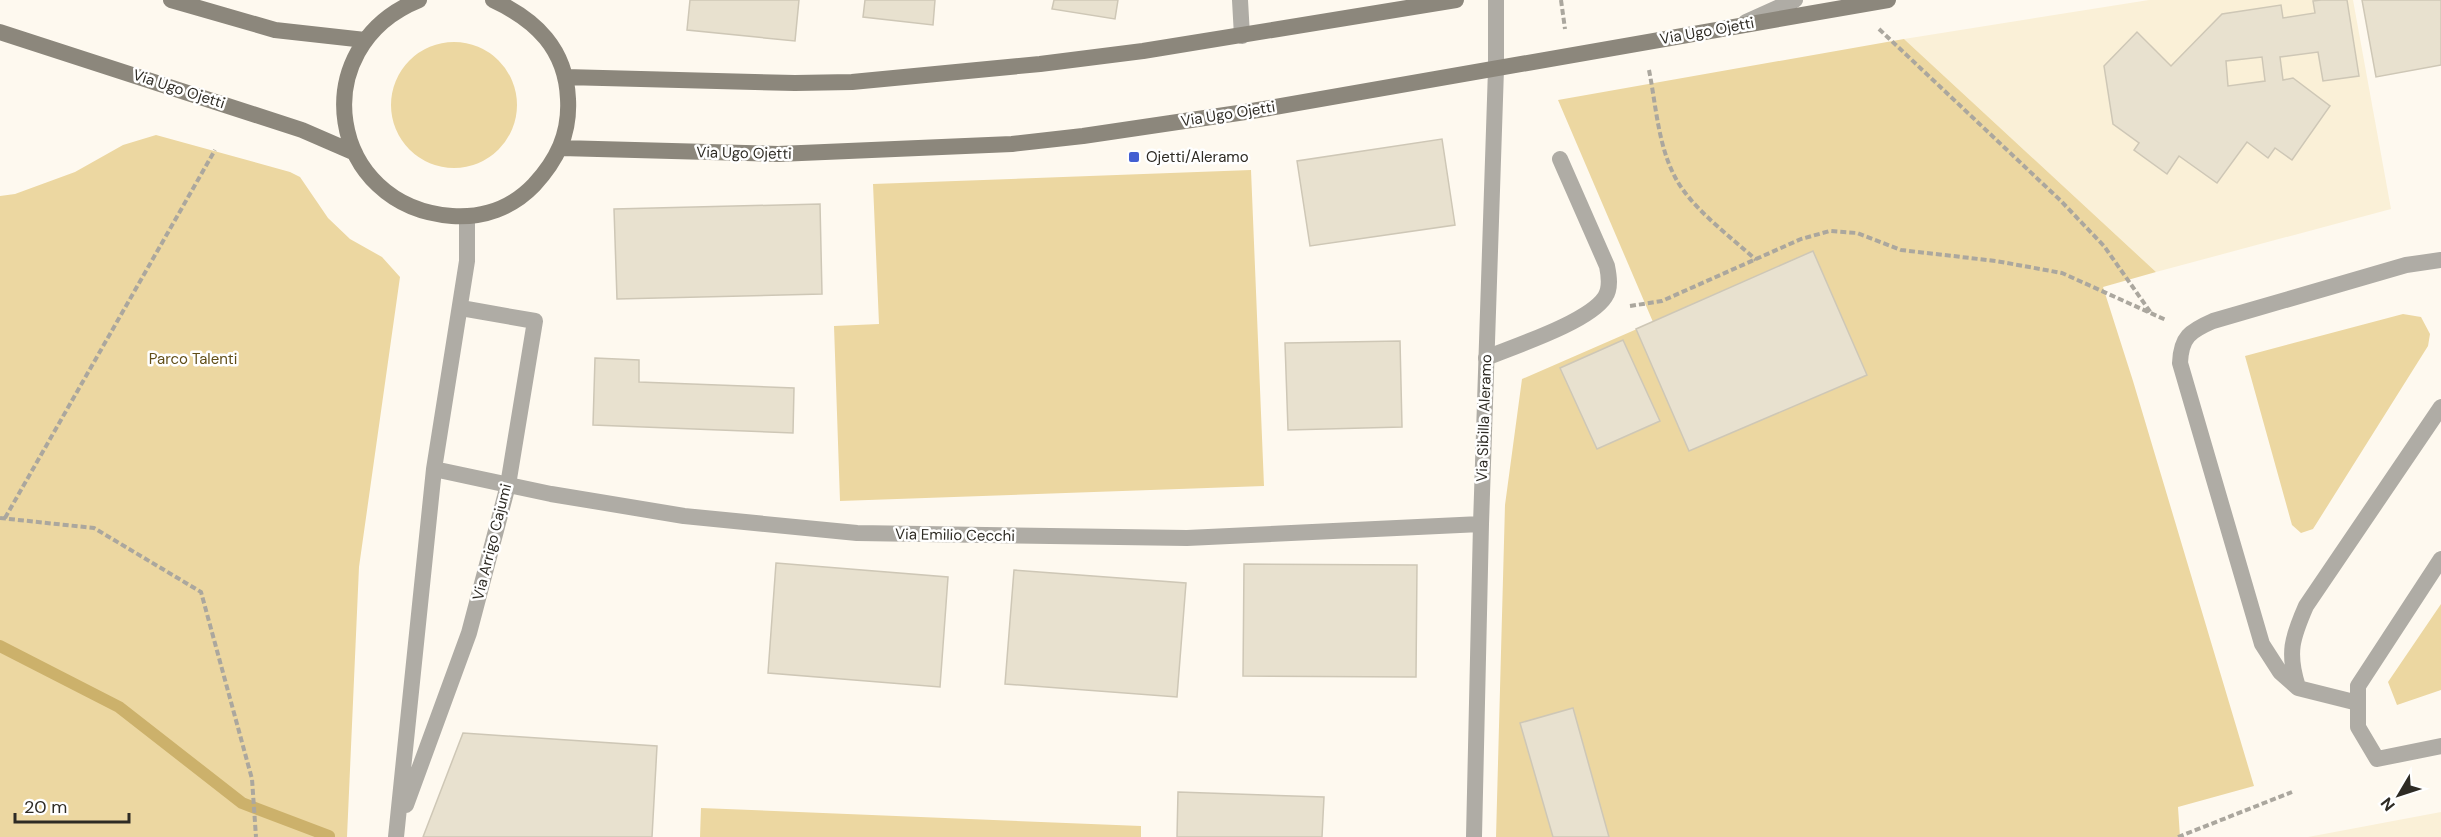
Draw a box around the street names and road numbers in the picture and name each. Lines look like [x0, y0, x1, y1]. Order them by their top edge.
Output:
street label: Via Ugo Ojetti [1658, 13, 1756, 49]
street label: Via Ugo Ojetti [131, 65, 227, 113]
street label: Via Ugo Ojetti [1179, 97, 1277, 131]
street label: Via Ugo Ojetti [696, 142, 792, 164]
street label: Via Sibilla Aleramo [1472, 354, 1496, 482]
street label: Via Arrigo Cajumi [468, 482, 516, 602]
street label: Via Emilio Cecchi [895, 524, 1015, 546]

